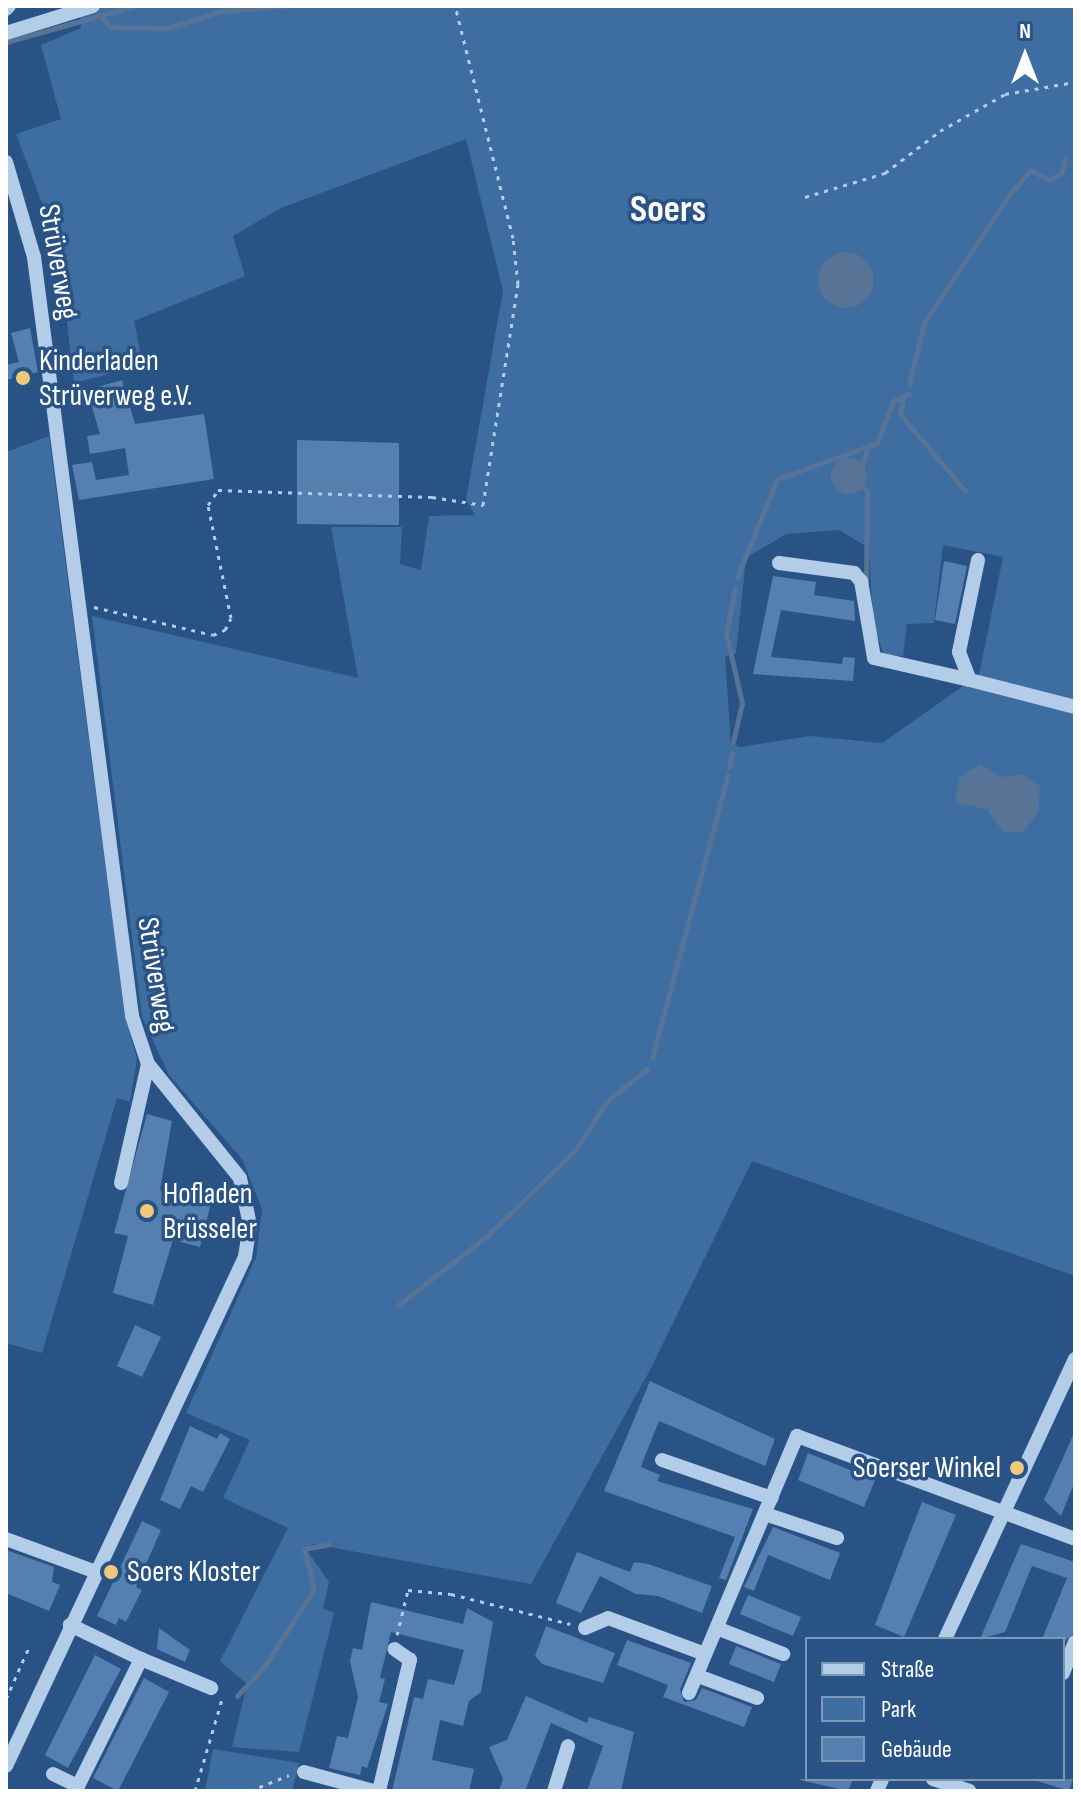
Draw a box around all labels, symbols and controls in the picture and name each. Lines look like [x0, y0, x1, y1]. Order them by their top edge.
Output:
north arrow [985, 16, 1065, 96]
text: N [1019, 18, 1031, 45]
district label: Soers [630, 187, 706, 233]
street label: Strüverweg [30, 202, 86, 322]
place label: Kinderladen Strüverweg e.V. [39, 343, 192, 414]
marker: Kinderladen Strüverweg e.V. [14, 369, 32, 387]
street label: Strüverweg [129, 915, 183, 1035]
place label: Hofladen Brüsseler [163, 1176, 257, 1246]
marker: Hofladen Brüsseler [138, 1202, 156, 1220]
place label: Soerser Winkel [853, 1450, 1001, 1486]
marker: Soerser Winkel [1008, 1459, 1026, 1477]
place label: Soers Kloster [127, 1554, 260, 1590]
marker: Soers Kloster [102, 1563, 120, 1581]
legend [805, 1637, 1065, 1781]
text: Straße [881, 1655, 934, 1684]
text: Park [881, 1695, 916, 1724]
text: Gebäude [881, 1735, 952, 1764]

